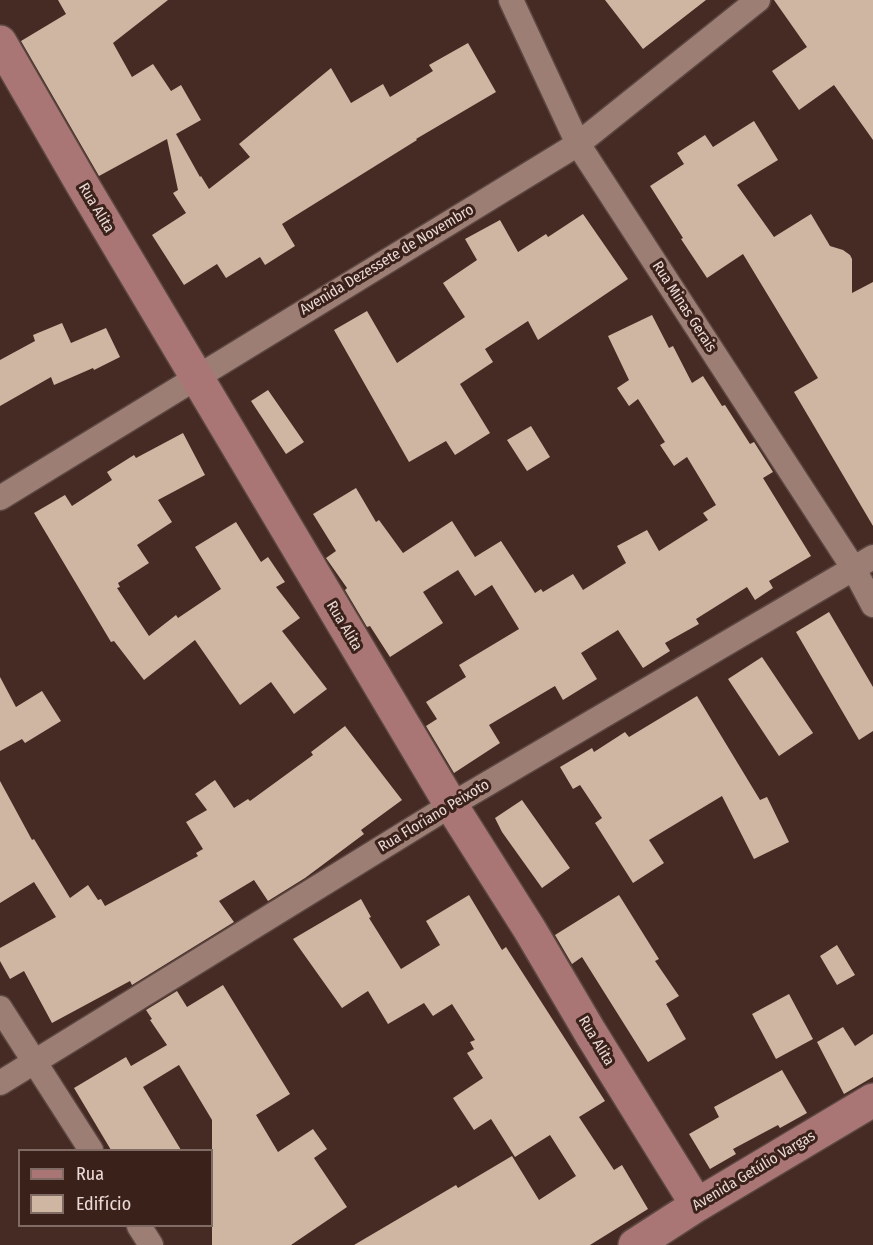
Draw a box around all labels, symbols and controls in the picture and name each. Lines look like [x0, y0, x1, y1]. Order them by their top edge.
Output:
street label: Rua Alita [74, 180, 118, 236]
street label: Avenida Dezessete de Novembro [297, 201, 477, 319]
street label: Rua Minas Gerais [648, 258, 720, 356]
street label: Rua Alita [322, 598, 366, 654]
street label: Rua Floriano Peixoto [375, 776, 493, 856]
street label: Rua Alita [574, 1013, 618, 1069]
street label: Avenida Getúlio Vargas [689, 1127, 819, 1215]
legend [18, 1149, 213, 1227]
text: Rua [76, 1163, 104, 1185]
text: Edifício [76, 1193, 131, 1215]

